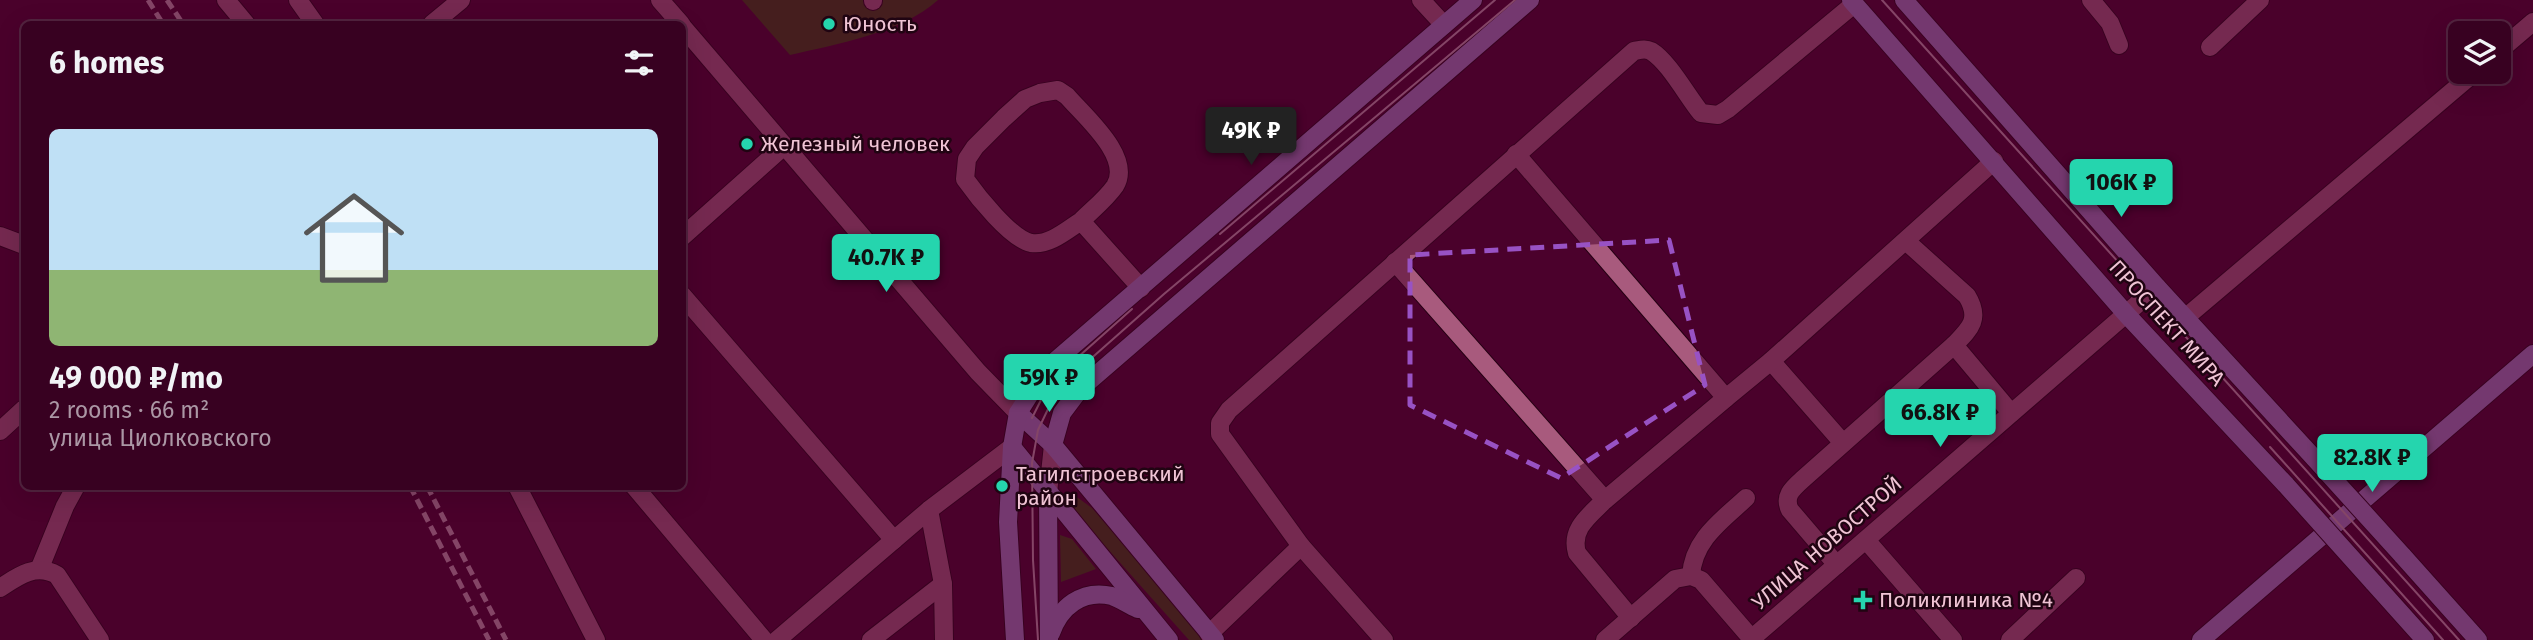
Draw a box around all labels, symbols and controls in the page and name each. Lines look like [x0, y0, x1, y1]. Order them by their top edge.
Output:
place label: Юность [843, 11, 917, 37]
marker: Юность [821, 16, 837, 32]
map controls [2448, 21, 2511, 84]
button: layers [2448, 21, 2511, 84]
icon: filters [620, 44, 658, 82]
text: 6 homes [49, 45, 164, 81]
pin: 49K ₽ [1202, 108, 1300, 167]
text: 49K ₽ [1221, 116, 1281, 144]
place label: Железный человек [761, 131, 950, 157]
marker: Железный человек [739, 136, 755, 152]
pin: 106K ₽ [2064, 160, 2178, 219]
text: 106K ₽ [2086, 168, 2156, 196]
icon: home [291, 175, 417, 301]
pin: 40.7K ₽ [821, 234, 951, 294]
text: 40.7K ₽ [848, 243, 924, 271]
street label: ПРОСПЕКТ МИРА [2104, 255, 2230, 391]
pin: 59K ₽ [1000, 354, 1098, 414]
text: 49 000 ₽/mo [49, 360, 223, 396]
text: 59K ₽ [1020, 363, 1078, 391]
pin: 66.8K ₽ [1875, 390, 2005, 449]
text: 2 rooms · 66 m² [49, 396, 209, 424]
text: 66.8K ₽ [1901, 398, 1979, 426]
text: улица Циолковского [49, 424, 272, 452]
pin: 82.8K ₽ [2307, 434, 2437, 494]
text: 82.8K ₽ [2333, 443, 2411, 471]
place label: Тагилстроевский район [1016, 461, 1185, 511]
street label: УЛИЦА НОВОСТРОЙ [1747, 471, 1907, 615]
marker: Тагилстроевский район [994, 478, 1010, 494]
place label: Поликлиника №4 [1879, 587, 2053, 613]
marker: Поликлиника №4 [1853, 590, 1873, 610]

